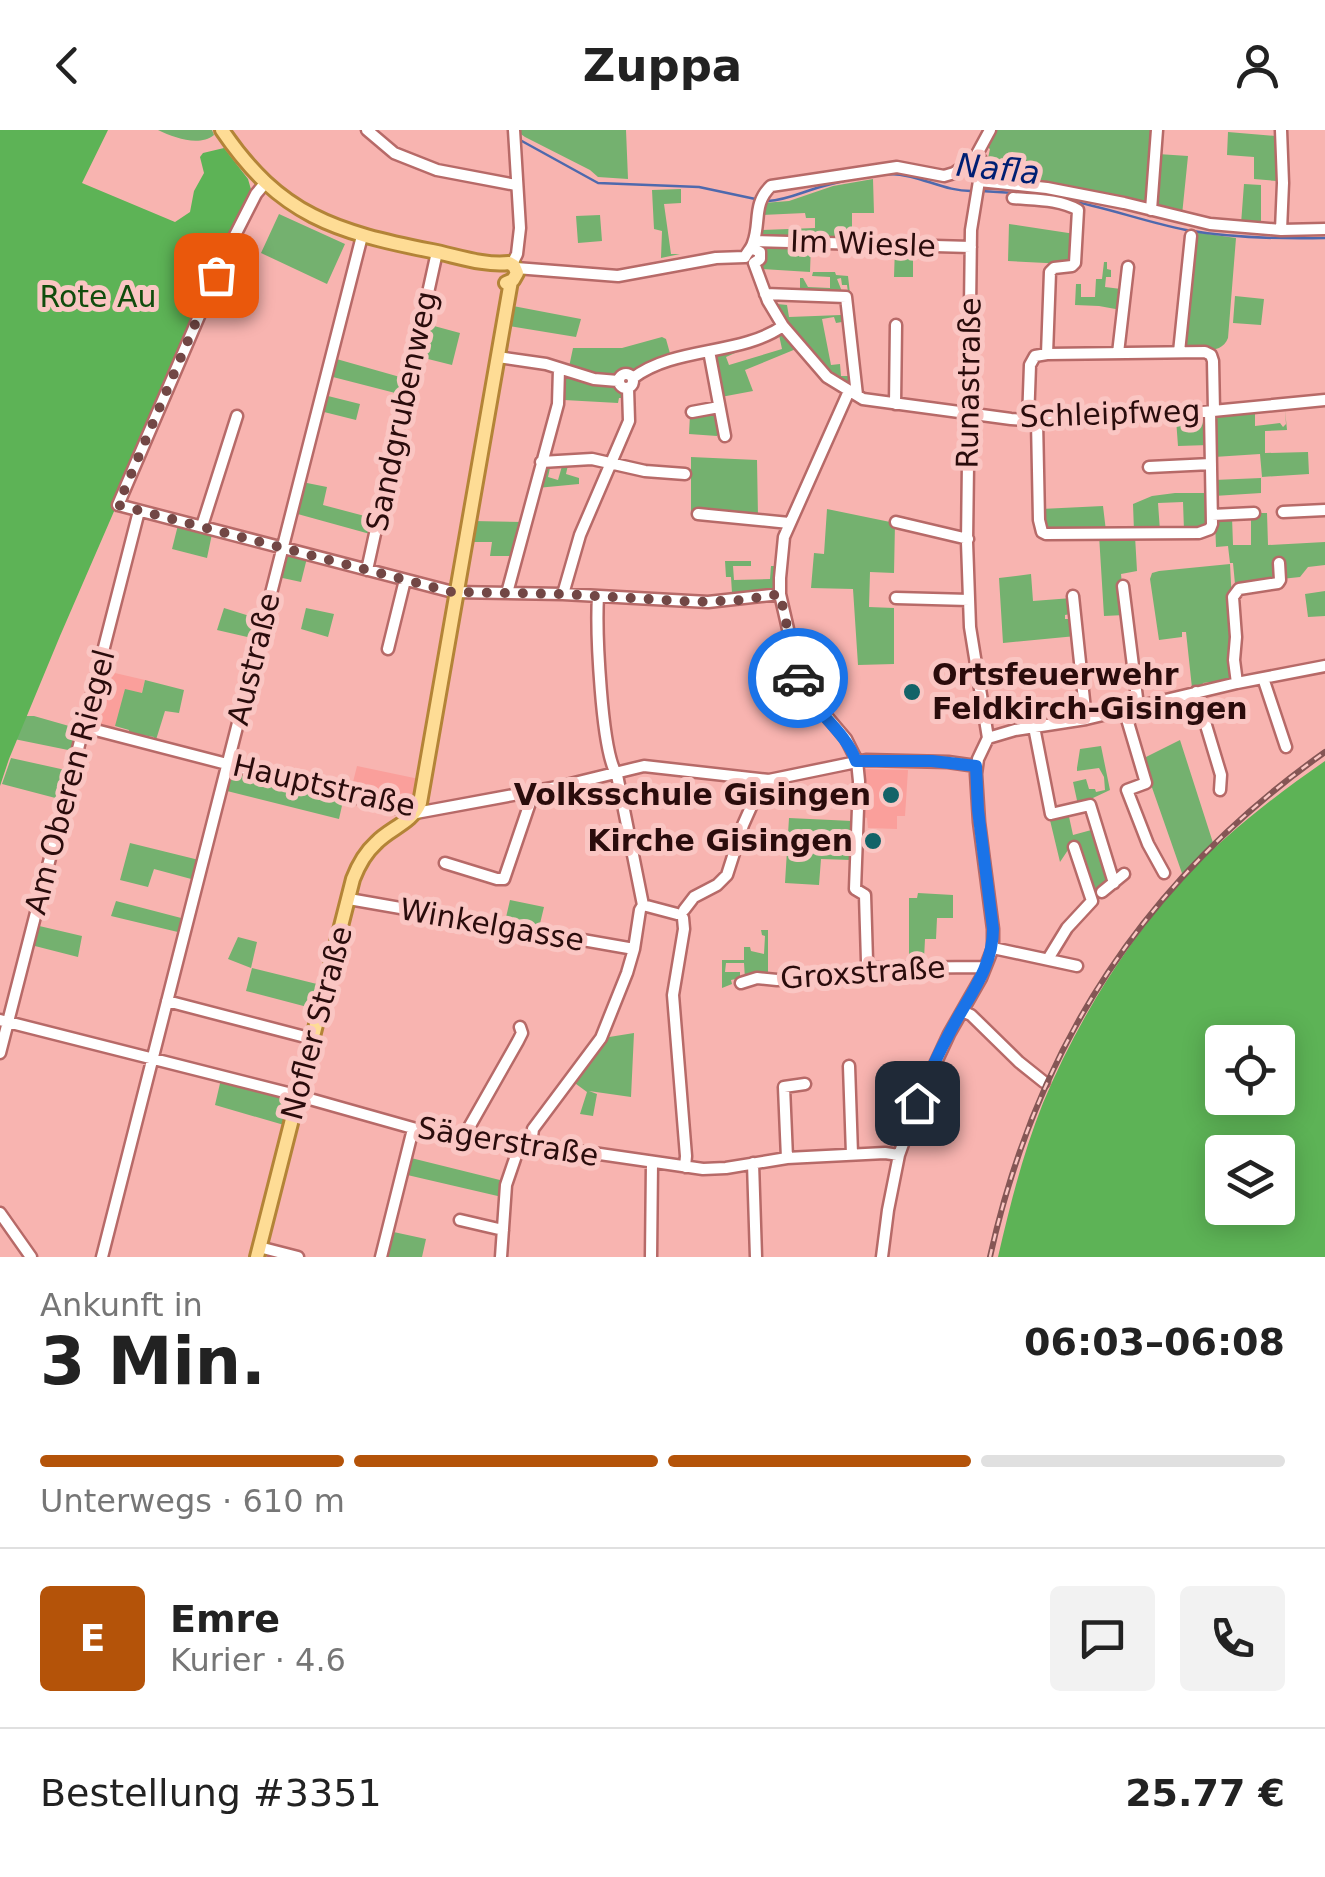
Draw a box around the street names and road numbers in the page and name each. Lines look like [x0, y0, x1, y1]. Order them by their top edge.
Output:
street label: Im Wiesle [790, 223, 936, 264]
street label: Sandgrubenweg [359, 288, 444, 534]
street label: Runastraße [950, 297, 987, 469]
street label: Schleipfweg [1019, 393, 1201, 434]
street label: Austraße [220, 589, 287, 729]
street label: Am Oberen Riegel [17, 646, 122, 918]
street label: Hauptstraße [229, 748, 419, 824]
street label: Winkelgasse [397, 891, 587, 958]
street label: Nofler Straße [274, 922, 359, 1123]
street label: Groxstraße [779, 949, 947, 996]
street label: Sägerstraße [415, 1110, 601, 1173]

